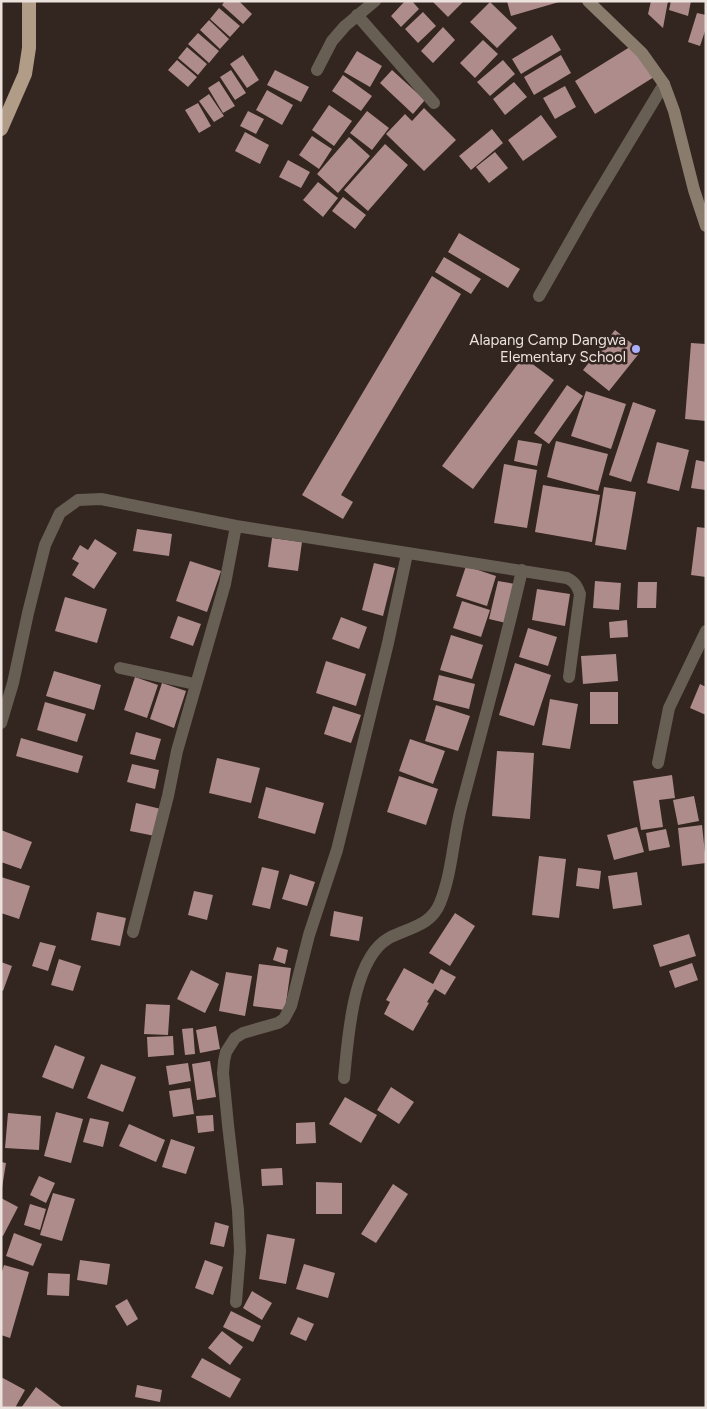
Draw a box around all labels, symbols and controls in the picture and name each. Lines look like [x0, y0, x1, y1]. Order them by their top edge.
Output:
place label: Alapang Camp Dangwa Elementary School [469, 331, 626, 366]
marker: Alapang Camp Dangwa Elementary School [630, 343, 642, 355]

